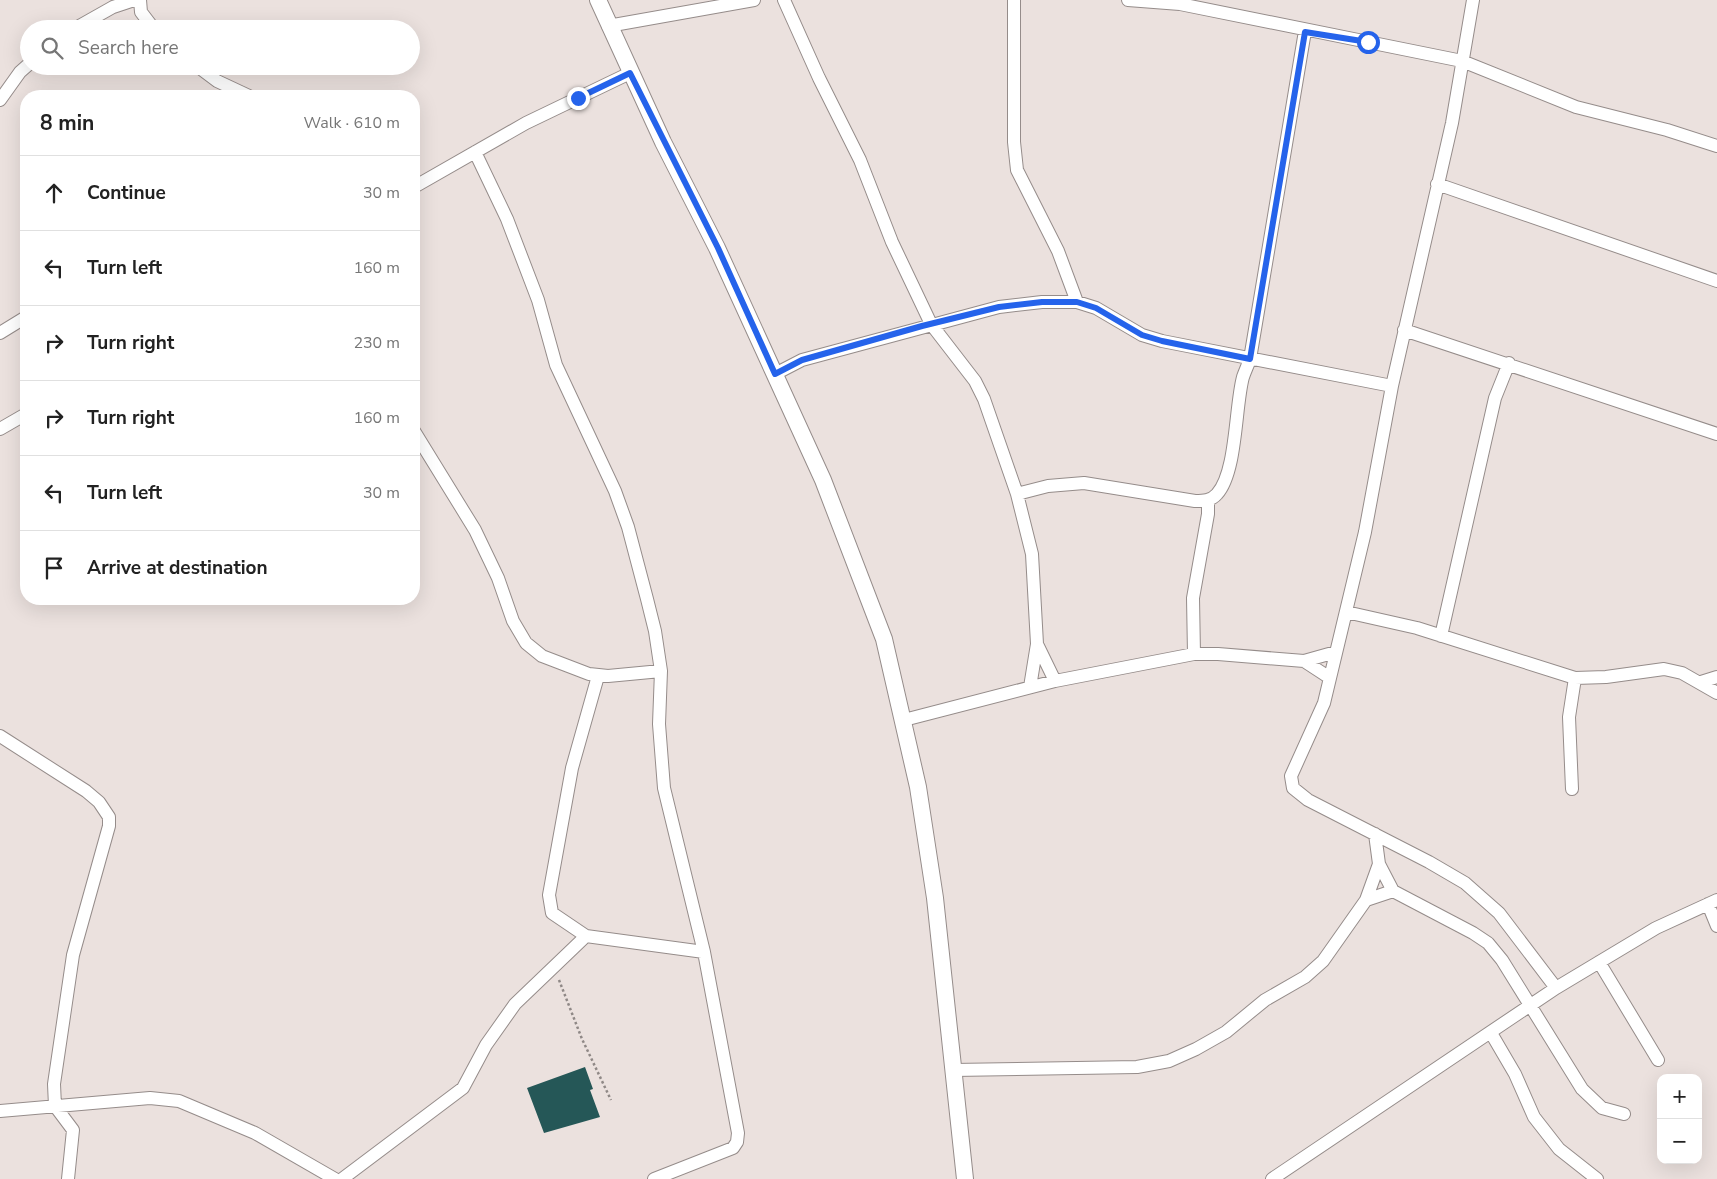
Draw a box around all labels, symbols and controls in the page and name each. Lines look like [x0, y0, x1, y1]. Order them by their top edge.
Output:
search box [20, 20, 420, 75]
route start [1357, 31, 1380, 54]
icon: search [38, 34, 66, 62]
text: Search here [78, 35, 179, 61]
route end [567, 87, 590, 110]
text: 8 min [40, 109, 94, 137]
text: Walk · 610 m [304, 112, 400, 134]
icon: ahead [40, 179, 68, 207]
text: Continue [87, 180, 166, 206]
text: 30 m [363, 182, 400, 204]
icon: left [40, 254, 68, 282]
text: Turn left [87, 255, 162, 281]
text: 160 m [353, 257, 400, 279]
icon: right [40, 329, 68, 357]
text: Turn right [87, 330, 174, 356]
text: 230 m [353, 332, 400, 354]
icon: right [40, 404, 68, 432]
text: Turn right [87, 405, 174, 431]
text: 160 m [353, 407, 400, 429]
icon: left [40, 479, 68, 507]
text: Turn left [87, 480, 162, 506]
text: 30 m [363, 482, 400, 504]
icon: arrive [40, 554, 68, 582]
text: Arrive at destination [87, 555, 268, 581]
map controls [1657, 1074, 1702, 1164]
button: + [1657, 1074, 1702, 1119]
button: − [1657, 1119, 1702, 1164]

